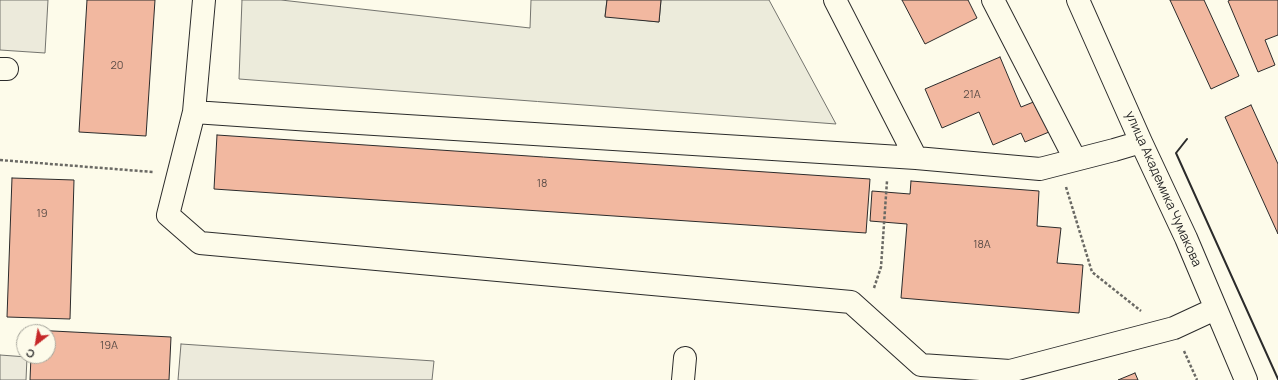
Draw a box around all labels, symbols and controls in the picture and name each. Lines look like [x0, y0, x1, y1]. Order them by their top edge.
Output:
house number: 20 [111, 59, 123, 73]
house number: 21А [963, 88, 981, 102]
street label: улица Академика Чумакова [1122, 109, 1204, 269]
house number: 18 [537, 177, 547, 191]
house number: 19 [36, 207, 48, 221]
house number: 18А [973, 238, 991, 252]
north arrow [16, 324, 56, 364]
house number: 19А [100, 339, 118, 353]
text: С [23, 345, 37, 362]

